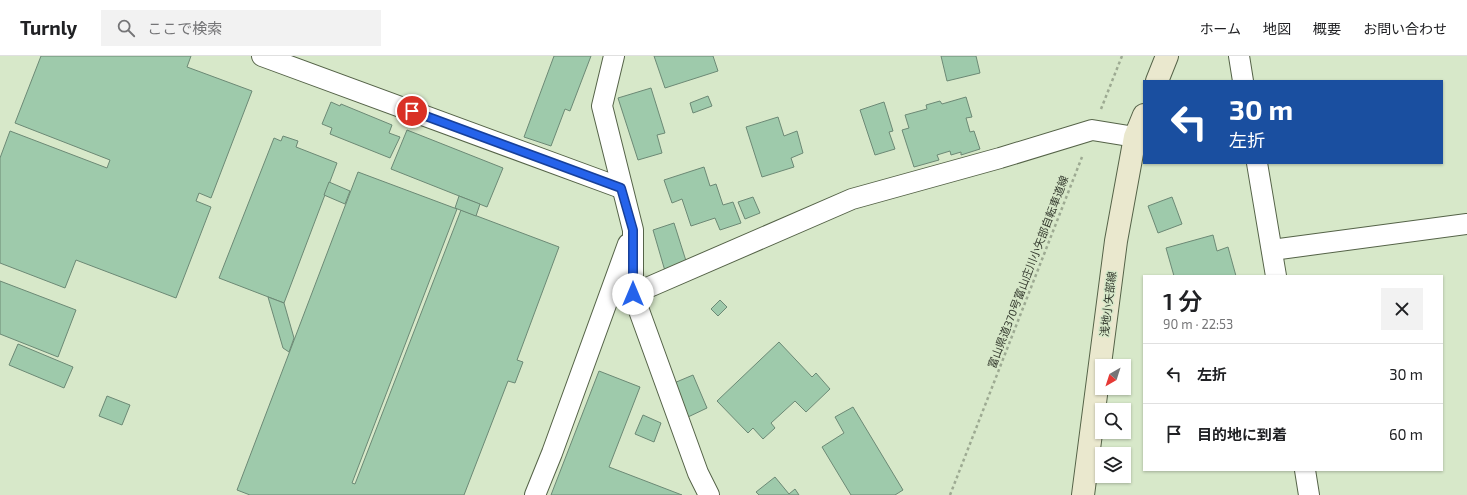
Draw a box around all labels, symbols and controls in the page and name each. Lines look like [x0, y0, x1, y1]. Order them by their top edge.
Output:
search box [101, 10, 381, 46]
text: Turnly [20, 16, 77, 39]
icon: search [115, 17, 137, 39]
text: ここで検索 [147, 19, 222, 37]
text: ホーム [1199, 20, 1241, 37]
text: 地図 [1263, 20, 1291, 37]
text: 概要 [1313, 20, 1341, 37]
text: お問い合わせ [1363, 20, 1447, 37]
text: 30 m [1229, 92, 1293, 126]
pin [395, 94, 429, 128]
icon: left [1163, 96, 1215, 148]
icon: arrive [401, 100, 423, 122]
text: 左折 [1229, 129, 1265, 151]
street label: 富山県道370号富山庄川小矢部自転車道線 [985, 174, 1070, 370]
street label: 浅地小矢部線 [1097, 270, 1118, 337]
position arrow [612, 273, 654, 315]
text: 1 分 [1163, 286, 1202, 315]
button: close [1381, 288, 1423, 330]
text: 90 m · 22:53 [1163, 316, 1233, 332]
north arrow [1095, 359, 1131, 395]
map controls [1095, 359, 1131, 483]
icon: left [1163, 363, 1185, 385]
text: 左折 [1197, 365, 1227, 383]
text: 30 m [1389, 365, 1423, 383]
button: search [1095, 403, 1131, 439]
icon: arrive [1163, 423, 1185, 445]
text: 目的地に到着 [1197, 425, 1287, 443]
text: 60 m [1389, 425, 1423, 443]
button: layers [1095, 447, 1131, 483]

